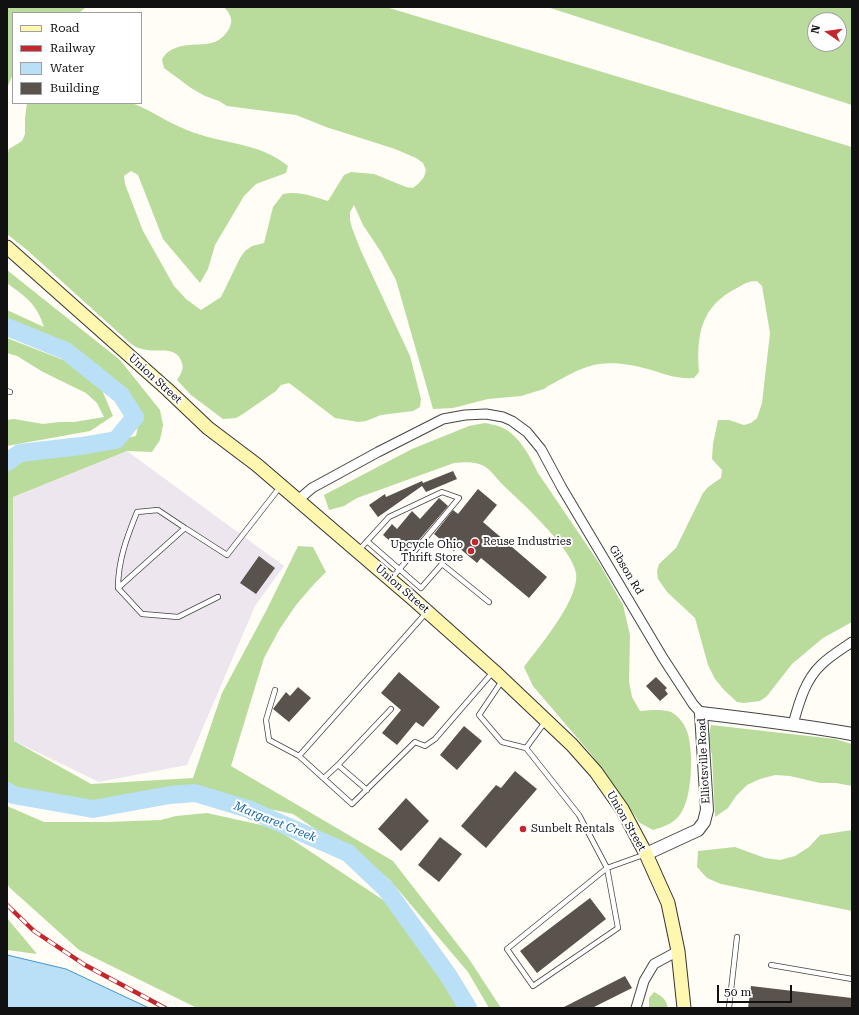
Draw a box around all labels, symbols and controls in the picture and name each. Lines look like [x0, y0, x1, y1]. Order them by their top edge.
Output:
legend [12, 12, 142, 104]
north arrow [807, 12, 847, 52]
text: Road [50, 21, 79, 35]
text: N [809, 24, 823, 35]
text: Railway [50, 41, 95, 55]
text: Water [50, 61, 84, 75]
text: Building [50, 81, 99, 95]
street label: Union Street [126, 352, 184, 406]
place label: Reuse Industries [483, 535, 571, 549]
marker: Reuse Industries [470, 537, 480, 547]
place label: Upcycle Ohio Thrift Store [390, 538, 463, 564]
street label: Gibson Rd [606, 543, 646, 597]
marker: Upcycle Ohio Thrift Store [466, 546, 476, 556]
street label: Union Street [372, 562, 432, 616]
street label: Elliotsville Road [695, 718, 713, 804]
street label: Union Street [603, 789, 649, 853]
water label: Margaret Creek [232, 799, 318, 845]
place label: Sunbelt Rentals [531, 822, 614, 836]
marker: Sunbelt Rentals [518, 824, 528, 834]
scale bar [719, 977, 794, 1003]
text: 50 m [724, 985, 751, 999]

